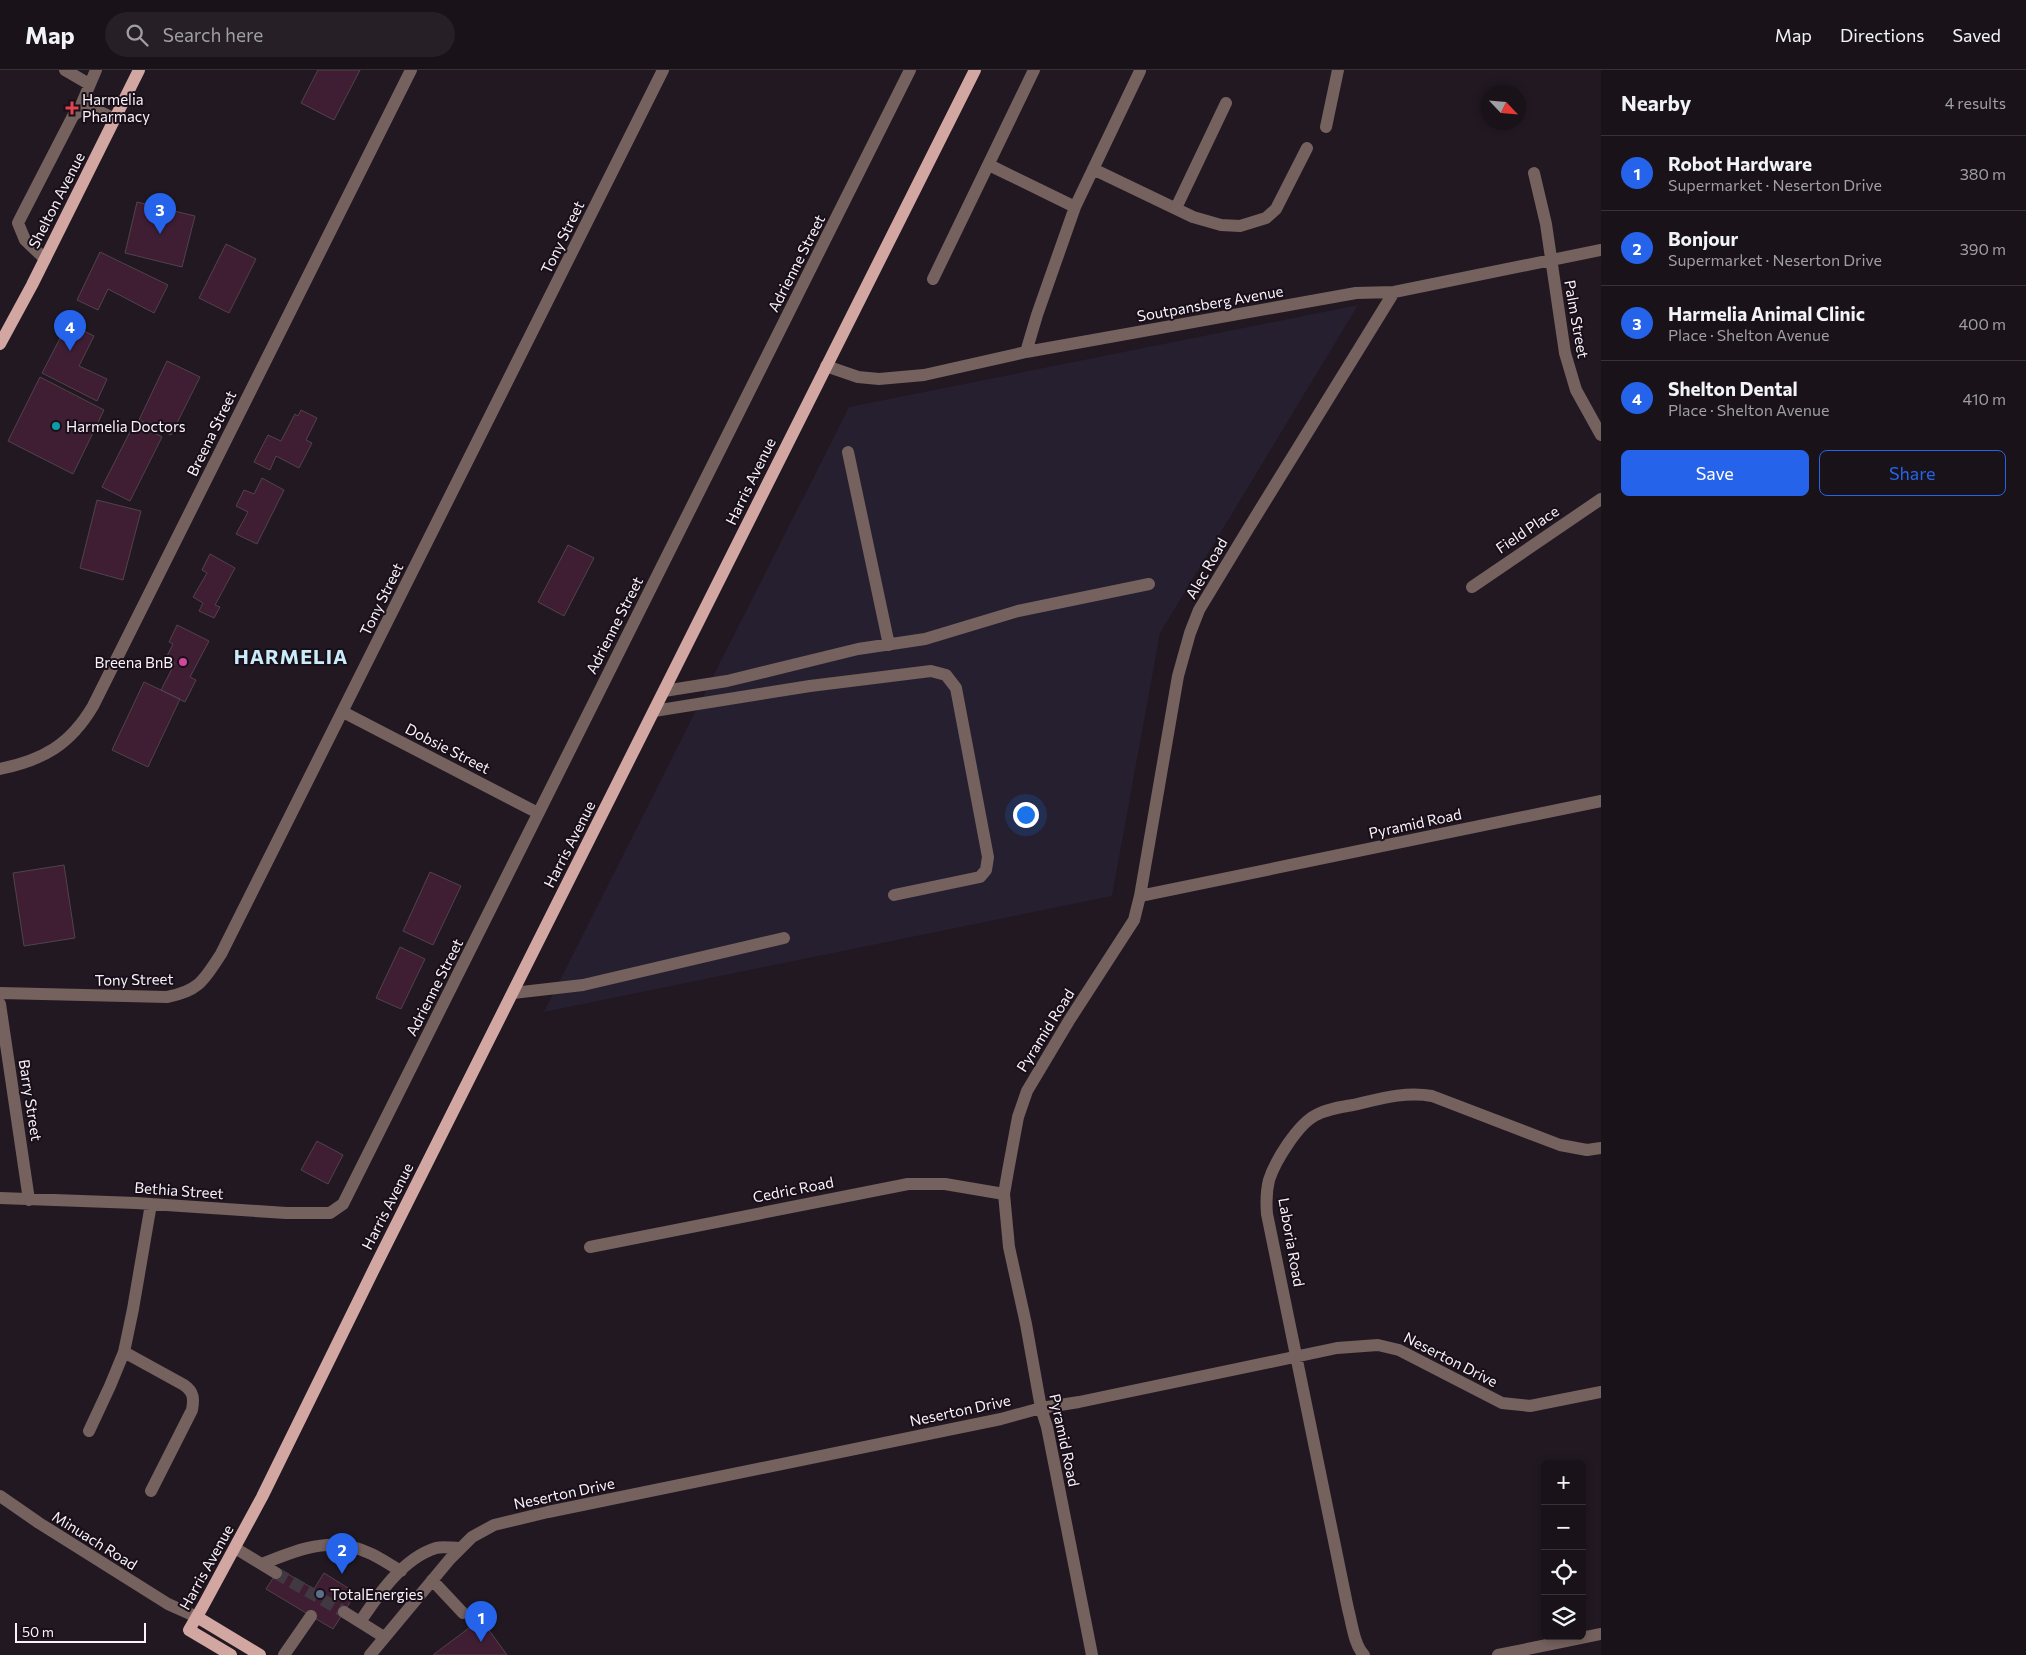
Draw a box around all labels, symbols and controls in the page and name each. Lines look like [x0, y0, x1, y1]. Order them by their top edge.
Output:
search box [105, 12, 455, 57]
text: Map [25, 20, 75, 49]
icon: search [123, 21, 151, 49]
text: Search here [163, 23, 263, 46]
text: Map [1775, 24, 1812, 46]
text: Directions [1840, 24, 1924, 46]
text: Saved [1952, 24, 2001, 46]
north arrow [1481, 85, 1526, 130]
place label: Harmelia Pharmacy [82, 90, 150, 125]
text: Nearby [1621, 90, 1691, 115]
text: 4 results [1945, 93, 2006, 112]
marker: Harmelia Pharmacy [66, 102, 78, 114]
street label: Shelton Avenue [24, 149, 88, 251]
text: Robot Hardware [1668, 152, 1812, 175]
text: 1 [1633, 164, 1641, 183]
text: 380 m [1960, 164, 2006, 183]
text: Supermarket · Neserton Drive [1668, 175, 1882, 194]
pin: 3 [144, 193, 176, 234]
street label: Tony Street [537, 198, 587, 276]
street label: Adrienne Street [764, 211, 828, 315]
text: Bonjour [1668, 227, 1738, 250]
text: 2 [1632, 239, 1642, 258]
text: 390 m [1960, 239, 2006, 258]
text: Supermarket · Neserton Drive [1668, 250, 1882, 269]
street label: Palm Street [1561, 278, 1593, 360]
street label: Soutpansberg Avenue [1135, 281, 1285, 325]
text: Harmelia Animal Clinic [1668, 302, 1865, 325]
pin: 4 [54, 310, 86, 351]
text: 3 [1632, 314, 1642, 333]
text: 400 m [1958, 314, 2006, 333]
text: Place · Shelton Avenue [1668, 325, 1829, 344]
text: Shelton Dental [1668, 377, 1798, 400]
street label: Breena Street [183, 387, 239, 479]
text: 4 [1632, 389, 1642, 408]
text: 410 m [1963, 389, 2006, 408]
text: Place · Shelton Avenue [1668, 400, 1829, 419]
place label: Harmelia Doctors [66, 417, 186, 435]
marker: Harmelia Doctors [50, 420, 62, 432]
street label: Harris Avenue [721, 434, 779, 527]
button: Save [1621, 450, 1809, 496]
button: Share [1819, 450, 2006, 496]
street label: Field Place [1492, 501, 1562, 557]
street label: Alec Road [1181, 534, 1231, 602]
street label: Tony Street [356, 560, 406, 638]
street label: Adrienne Street [582, 573, 646, 677]
district label: HARMELIA [234, 644, 348, 668]
place label: Breena BnB [94, 653, 173, 671]
marker: Breena BnB [177, 656, 189, 668]
street label: Dobsie Street [403, 719, 493, 777]
street label: Harris Avenue [539, 798, 599, 890]
your location [1013, 802, 1039, 828]
street label: Pyramid Road [1367, 804, 1463, 842]
street label: Adrienne Street [402, 935, 466, 1039]
street label: Tony Street [94, 969, 174, 989]
street label: Pyramid Road [1012, 985, 1078, 1075]
street label: Barry Street [16, 1058, 46, 1142]
street label: Harris Avenue [357, 1160, 417, 1252]
street label: Cedric Road [751, 1172, 835, 1206]
street label: Bethia Street [134, 1178, 224, 1202]
street label: Laboria Road [1275, 1196, 1309, 1288]
street label: Neserton Drive [1401, 1328, 1501, 1390]
street label: Neserton Drive [908, 1391, 1012, 1429]
street label: Pyramid Road [1046, 1392, 1084, 1488]
map controls [1541, 1460, 1586, 1640]
button: + [1541, 1460, 1586, 1505]
street label: Neserton Drive [512, 1474, 616, 1512]
button: − [1541, 1505, 1586, 1550]
street label: Minuach Road [49, 1507, 141, 1573]
street label: Harris Avenue [175, 1521, 237, 1613]
pin: 2 [326, 1533, 358, 1574]
button: locate [1541, 1550, 1586, 1595]
place label: TotalEnergies [330, 1585, 423, 1603]
marker: TotalEnergies [314, 1588, 326, 1600]
button: layers [1541, 1595, 1586, 1640]
pin: 1 [465, 1601, 497, 1642]
scale bar [15, 1620, 146, 1643]
text: 50 m [22, 1623, 54, 1640]

